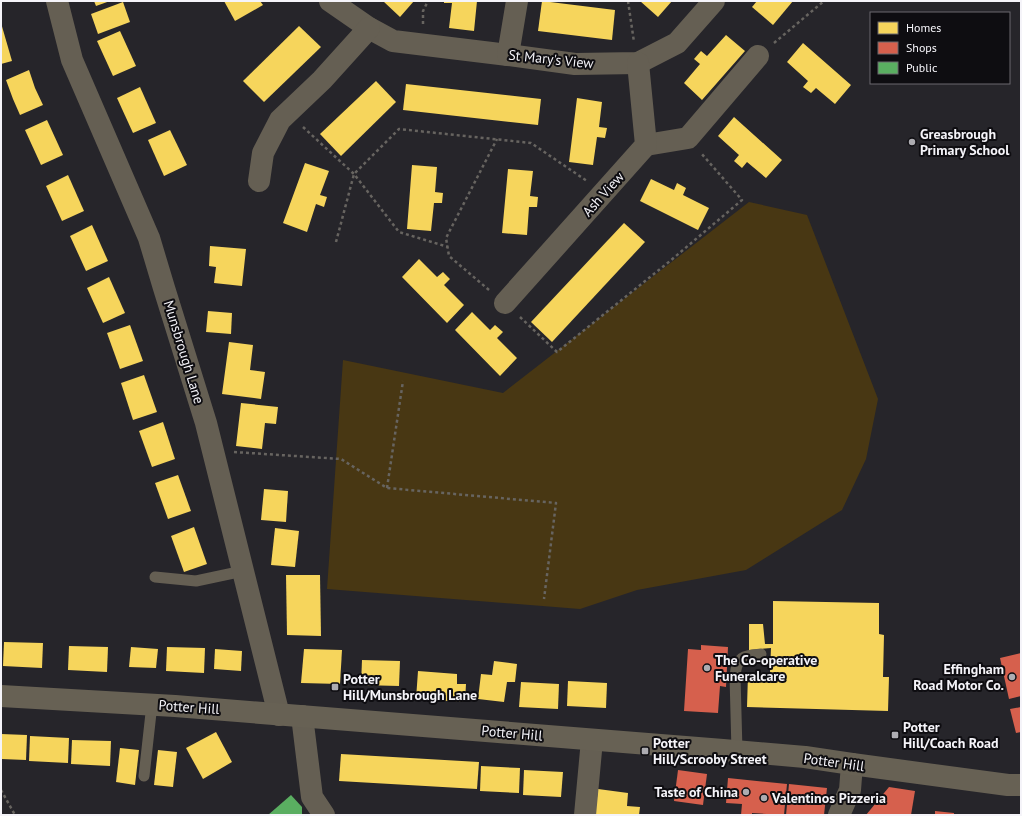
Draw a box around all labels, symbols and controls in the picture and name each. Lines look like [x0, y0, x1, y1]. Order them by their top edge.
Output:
legend [870, 12, 1010, 84]
text: Homes [906, 20, 941, 35]
text: Shops [906, 40, 937, 55]
street label: St Mary's View [508, 46, 595, 72]
text: Public [906, 60, 938, 75]
place label: Greasbrough Primary School [920, 125, 1010, 159]
marker: Greasbrough Primary School [907, 137, 917, 147]
street label: Ash View [578, 167, 628, 220]
street label: Munsbrough Lane [160, 298, 208, 406]
place label: The Co-operative Funeralcare [715, 651, 817, 685]
place label: Effingham Road Motor Co. [913, 660, 1004, 694]
marker: The Co-operative Funeralcare [702, 663, 712, 673]
place label: Potter Hill/Munsbrough Lane [343, 670, 477, 704]
marker: Effingham Road Motor Co. [1007, 672, 1017, 682]
marker: Potter Hill/Munsbrough Lane [330, 682, 340, 692]
street label: Potter Hill [158, 696, 220, 718]
place label: Potter Hill/Coach Road [903, 718, 999, 752]
street label: Potter Hill [481, 721, 543, 745]
marker: Potter Hill/Coach Road [890, 730, 900, 740]
place label: Potter Hill/Scrooby Street [653, 734, 767, 768]
marker: Potter Hill/Scrooby Street [640, 746, 650, 756]
street label: Potter Hill [802, 749, 866, 775]
place label: Taste of China [654, 783, 738, 801]
marker: Taste of China [741, 787, 751, 797]
place label: Valentinos Pizzeria [771, 789, 886, 807]
marker: Valentinos Pizzeria [759, 793, 769, 803]

